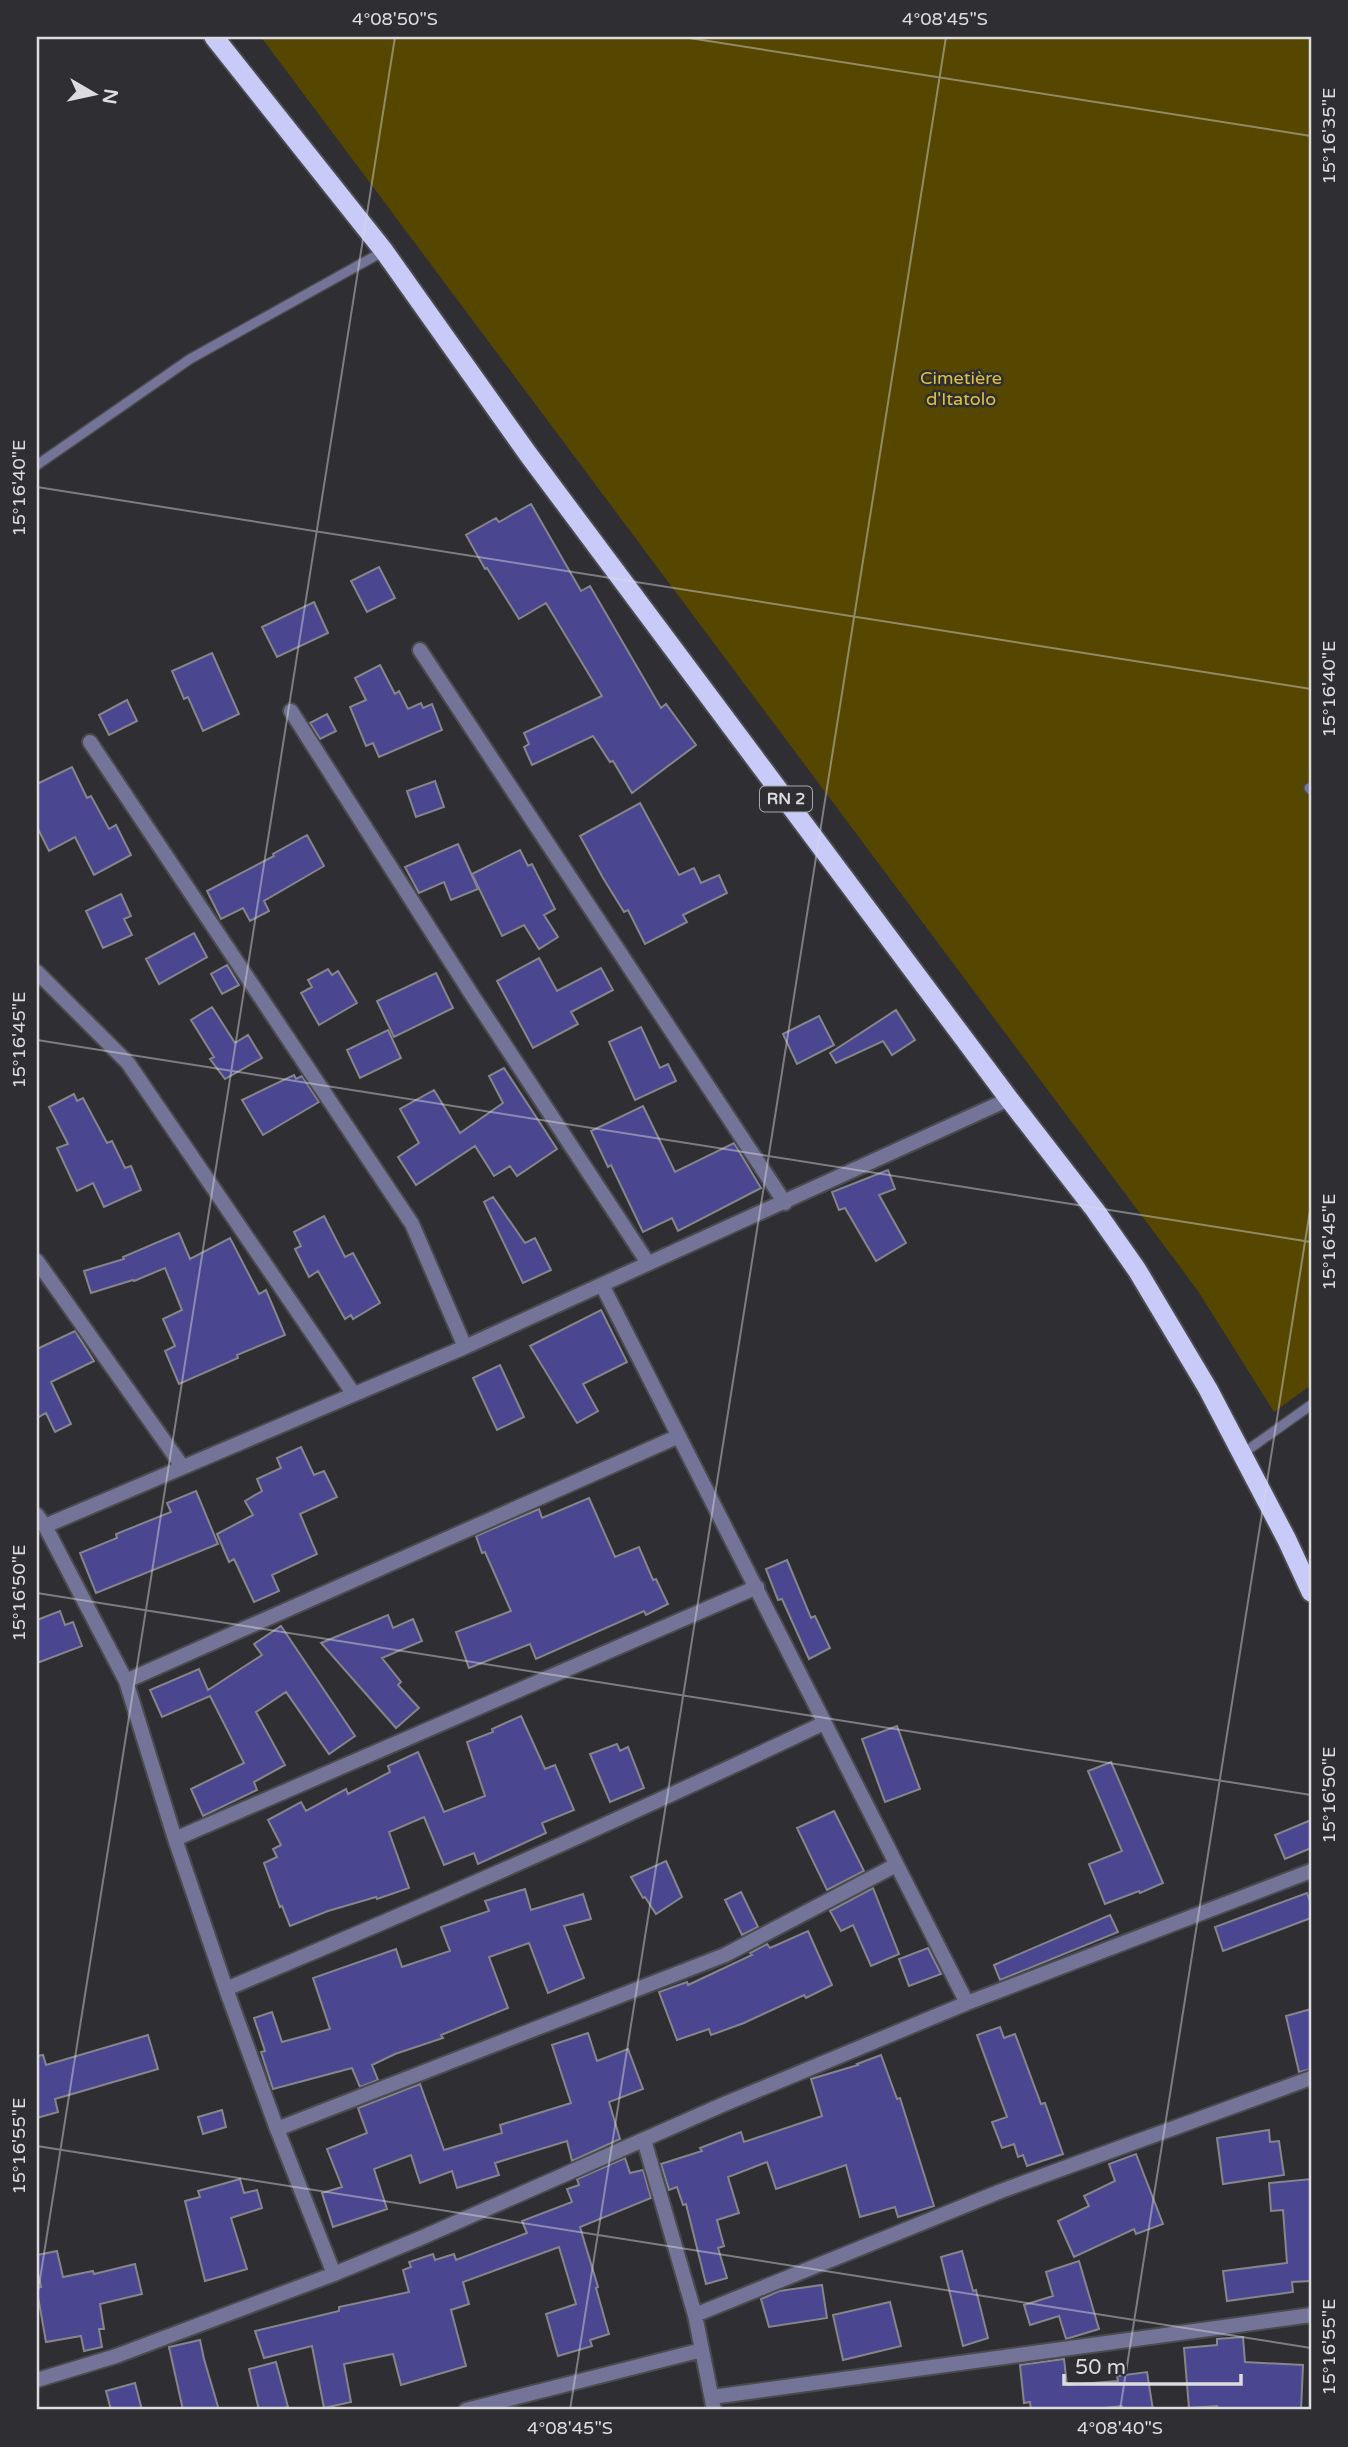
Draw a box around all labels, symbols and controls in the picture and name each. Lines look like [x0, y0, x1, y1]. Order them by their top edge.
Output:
text: 4°08'50"S [352, 8, 438, 30]
text: 4°08'45"S [902, 8, 988, 30]
north arrow [60, 60, 130, 130]
text: N [98, 87, 122, 106]
text: 15°16'35"E [1318, 87, 1340, 185]
park label: Cimetière d'Itatolo [920, 367, 1002, 410]
text: 15°16'40"E [8, 439, 30, 537]
text: 15°16'40"E [1318, 640, 1340, 738]
road number: RN 2 [760, 786, 812, 812]
text: 15°16'45"E [8, 991, 30, 1089]
text: 15°16'45"E [1318, 1193, 1340, 1291]
text: 15°16'50"E [8, 1544, 30, 1642]
text: 15°16'50"E [1318, 1746, 1340, 1844]
text: 15°16'55"E [8, 2097, 30, 2195]
text: 15°16'55"E [1318, 2298, 1340, 2396]
scale bar [1064, 2342, 1241, 2386]
text: 50 m [1075, 2355, 1126, 2380]
text: 4°08'45"S [527, 2417, 613, 2439]
text: 4°08'40"S [1077, 2417, 1163, 2439]

